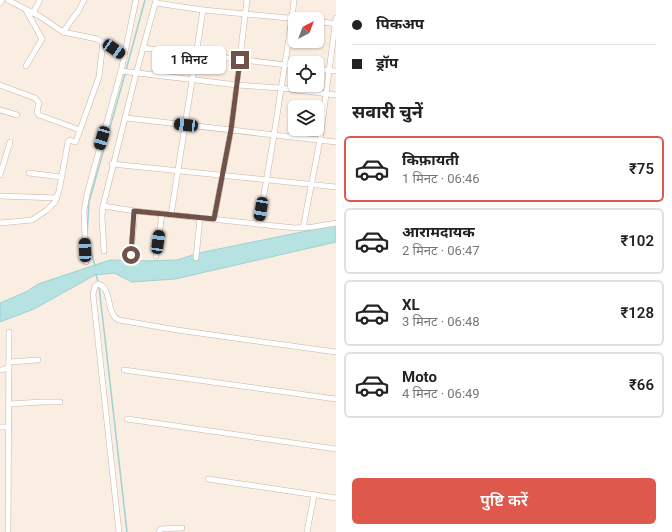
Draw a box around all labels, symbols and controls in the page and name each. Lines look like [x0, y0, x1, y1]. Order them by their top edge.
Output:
north arrow [288, 12, 324, 48]
map controls [288, 12, 324, 136]
text: पिकअप [376, 15, 424, 33]
car [101, 37, 127, 61]
callout: 1 मिनट [152, 46, 226, 74]
route end [231, 51, 249, 69]
text: 1 मिनट [170, 52, 208, 67]
text: ड्रॉप [376, 54, 398, 72]
button: locate [288, 56, 324, 92]
button: layers [288, 100, 324, 136]
text: सवारी चुनें [352, 101, 423, 122]
car [173, 118, 199, 132]
car [93, 125, 111, 151]
icon: car [354, 151, 390, 187]
text: किफ़ायती [402, 151, 459, 169]
text: ₹75 [629, 160, 654, 178]
text: 1 मिनट · 06:46 [402, 171, 480, 186]
car [253, 196, 269, 222]
icon: car [354, 223, 390, 259]
text: आरामदायक [402, 223, 475, 241]
car [150, 229, 166, 255]
text: ₹102 [620, 232, 654, 250]
car [79, 238, 91, 262]
text: 2 मिनट · 06:47 [402, 243, 480, 258]
route start [122, 246, 140, 264]
icon: car [354, 295, 390, 331]
text: XL [402, 296, 420, 314]
text: ₹128 [620, 304, 654, 322]
text: 3 मिनट · 06:48 [402, 314, 480, 329]
icon: car [354, 367, 390, 403]
text: Moto [402, 368, 437, 386]
text: ₹66 [629, 376, 654, 394]
text: 4 मिनट · 06:49 [402, 386, 480, 401]
button: पुष्टि करें [352, 478, 656, 524]

